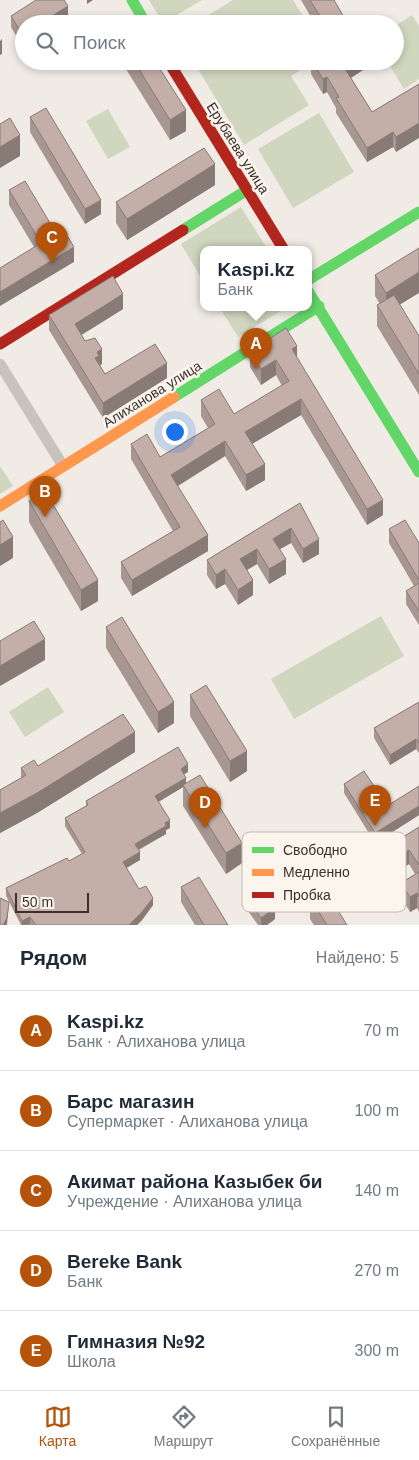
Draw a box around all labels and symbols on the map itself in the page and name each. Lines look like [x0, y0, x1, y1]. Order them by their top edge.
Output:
street label: Ерубаева улица [203, 99, 273, 197]
pin: C [36, 222, 68, 263]
pin: A [240, 328, 272, 369]
street label: Алиханова улица [100, 357, 204, 431]
your location [162, 419, 188, 445]
pin: B [29, 476, 61, 517]
pin: E [359, 785, 391, 826]
pin: D [189, 787, 221, 828]
legend [242, 832, 406, 912]
text: Свободно [283, 842, 348, 858]
text: Медленно [283, 864, 350, 880]
text: Пробка [283, 887, 331, 903]
scale bar [15, 890, 89, 913]

